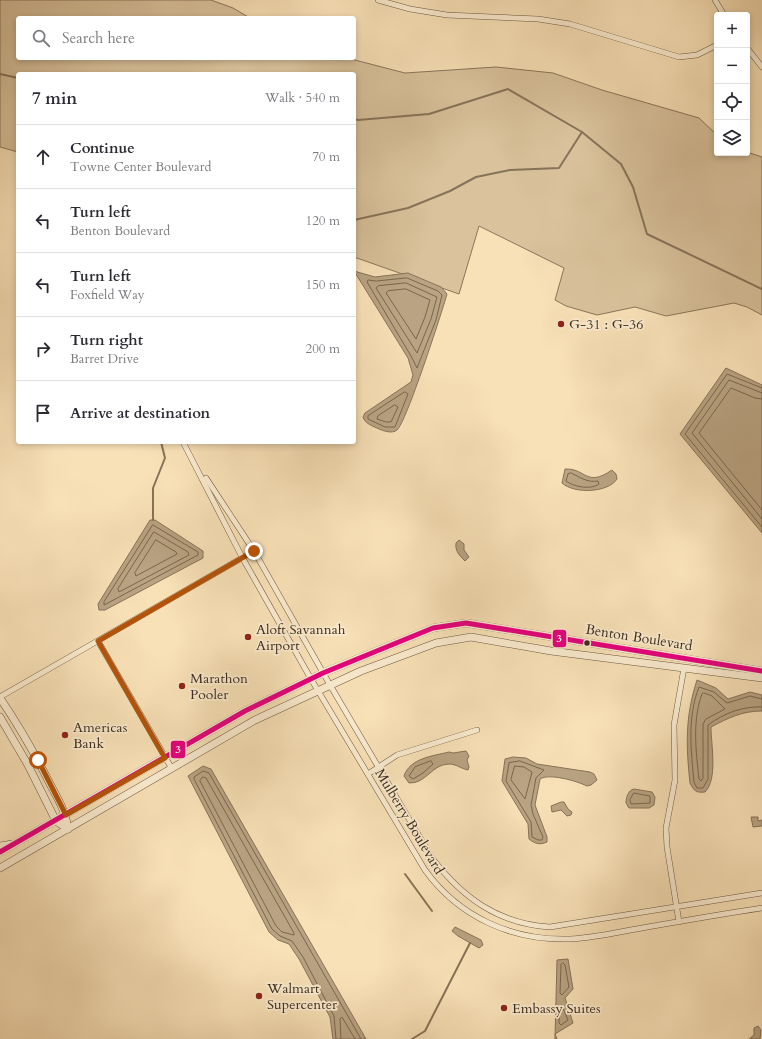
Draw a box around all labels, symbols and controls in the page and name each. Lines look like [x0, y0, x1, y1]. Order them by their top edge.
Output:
map controls [714, 12, 750, 156]
button: + [714, 12, 750, 48]
search box [16, 16, 356, 60]
icon: search [30, 27, 52, 49]
text: Search here [62, 28, 135, 48]
button: − [714, 48, 750, 84]
button: locate [714, 84, 750, 120]
text: 7 min [32, 87, 77, 110]
text: Walk · 540 m [265, 89, 340, 107]
button: layers [714, 120, 750, 156]
text: Continue [70, 138, 135, 158]
icon: ahead [32, 146, 54, 168]
text: 70 m [312, 148, 340, 166]
text: Towne Center Boulevard [70, 158, 211, 176]
text: Turn left [70, 202, 131, 222]
icon: left [32, 210, 54, 232]
text: 120 m [306, 212, 340, 230]
text: Benton Boulevard [70, 222, 170, 240]
text: Turn left [70, 266, 131, 286]
icon: left [32, 274, 54, 296]
text: 150 m [306, 276, 340, 294]
text: Foxfield Way [70, 286, 145, 304]
place label: G-31 : G-36 [569, 315, 643, 334]
marker: G-31 : G-36 [556, 319, 566, 329]
text: Turn right [70, 330, 143, 350]
icon: right [32, 338, 54, 360]
text: 200 m [306, 340, 340, 358]
text: Barret Drive [70, 350, 139, 368]
icon: arrive [32, 402, 54, 424]
text: Arrive at destination [70, 403, 210, 423]
route end [245, 542, 263, 560]
place label: Aloft Savannah Airport [256, 620, 346, 655]
street label: Benton Boulevard [584, 620, 694, 655]
line badge: 3 [552, 629, 567, 648]
text: 3 [556, 631, 562, 646]
marker: Aloft Savannah Airport [243, 632, 253, 642]
unlabelled marker [582, 638, 592, 648]
place label: Marathon Pooler [190, 669, 248, 704]
marker: Marathon Pooler [177, 681, 187, 691]
place label: Americas Bank [73, 718, 128, 753]
marker: Americas Bank [60, 730, 70, 740]
line badge: 3 [170, 740, 186, 759]
text: 3 [175, 742, 181, 757]
route start [29, 751, 47, 769]
street label: Mulberry Boulevard [371, 765, 449, 878]
place label: Walmart Supercenter [266, 979, 338, 1014]
marker: Walmart Supercenter [254, 991, 264, 1001]
place label: Embassy Suites [512, 999, 601, 1018]
marker: Embassy Suites [499, 1003, 509, 1013]

